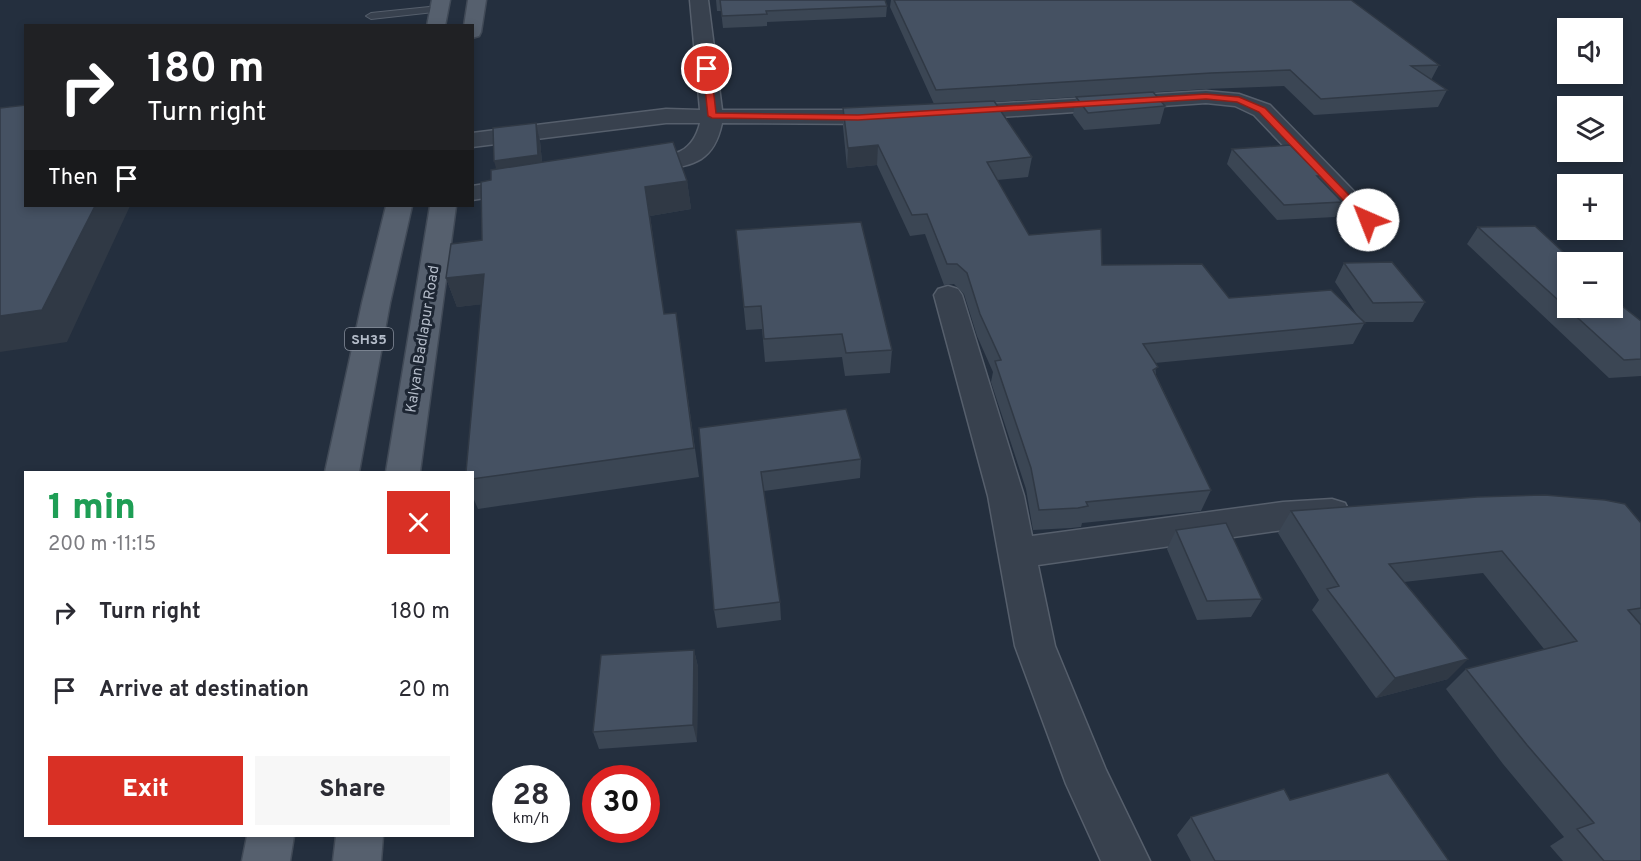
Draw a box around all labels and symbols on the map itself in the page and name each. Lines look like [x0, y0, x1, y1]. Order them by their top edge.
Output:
pin [681, 43, 732, 94]
position arrow [1336, 188, 1400, 252]
street label: Kalyan Badlapur Road [402, 264, 445, 414]
road number: SH35 [345, 328, 393, 350]
speed limit sign: 30 [582, 765, 660, 843]

